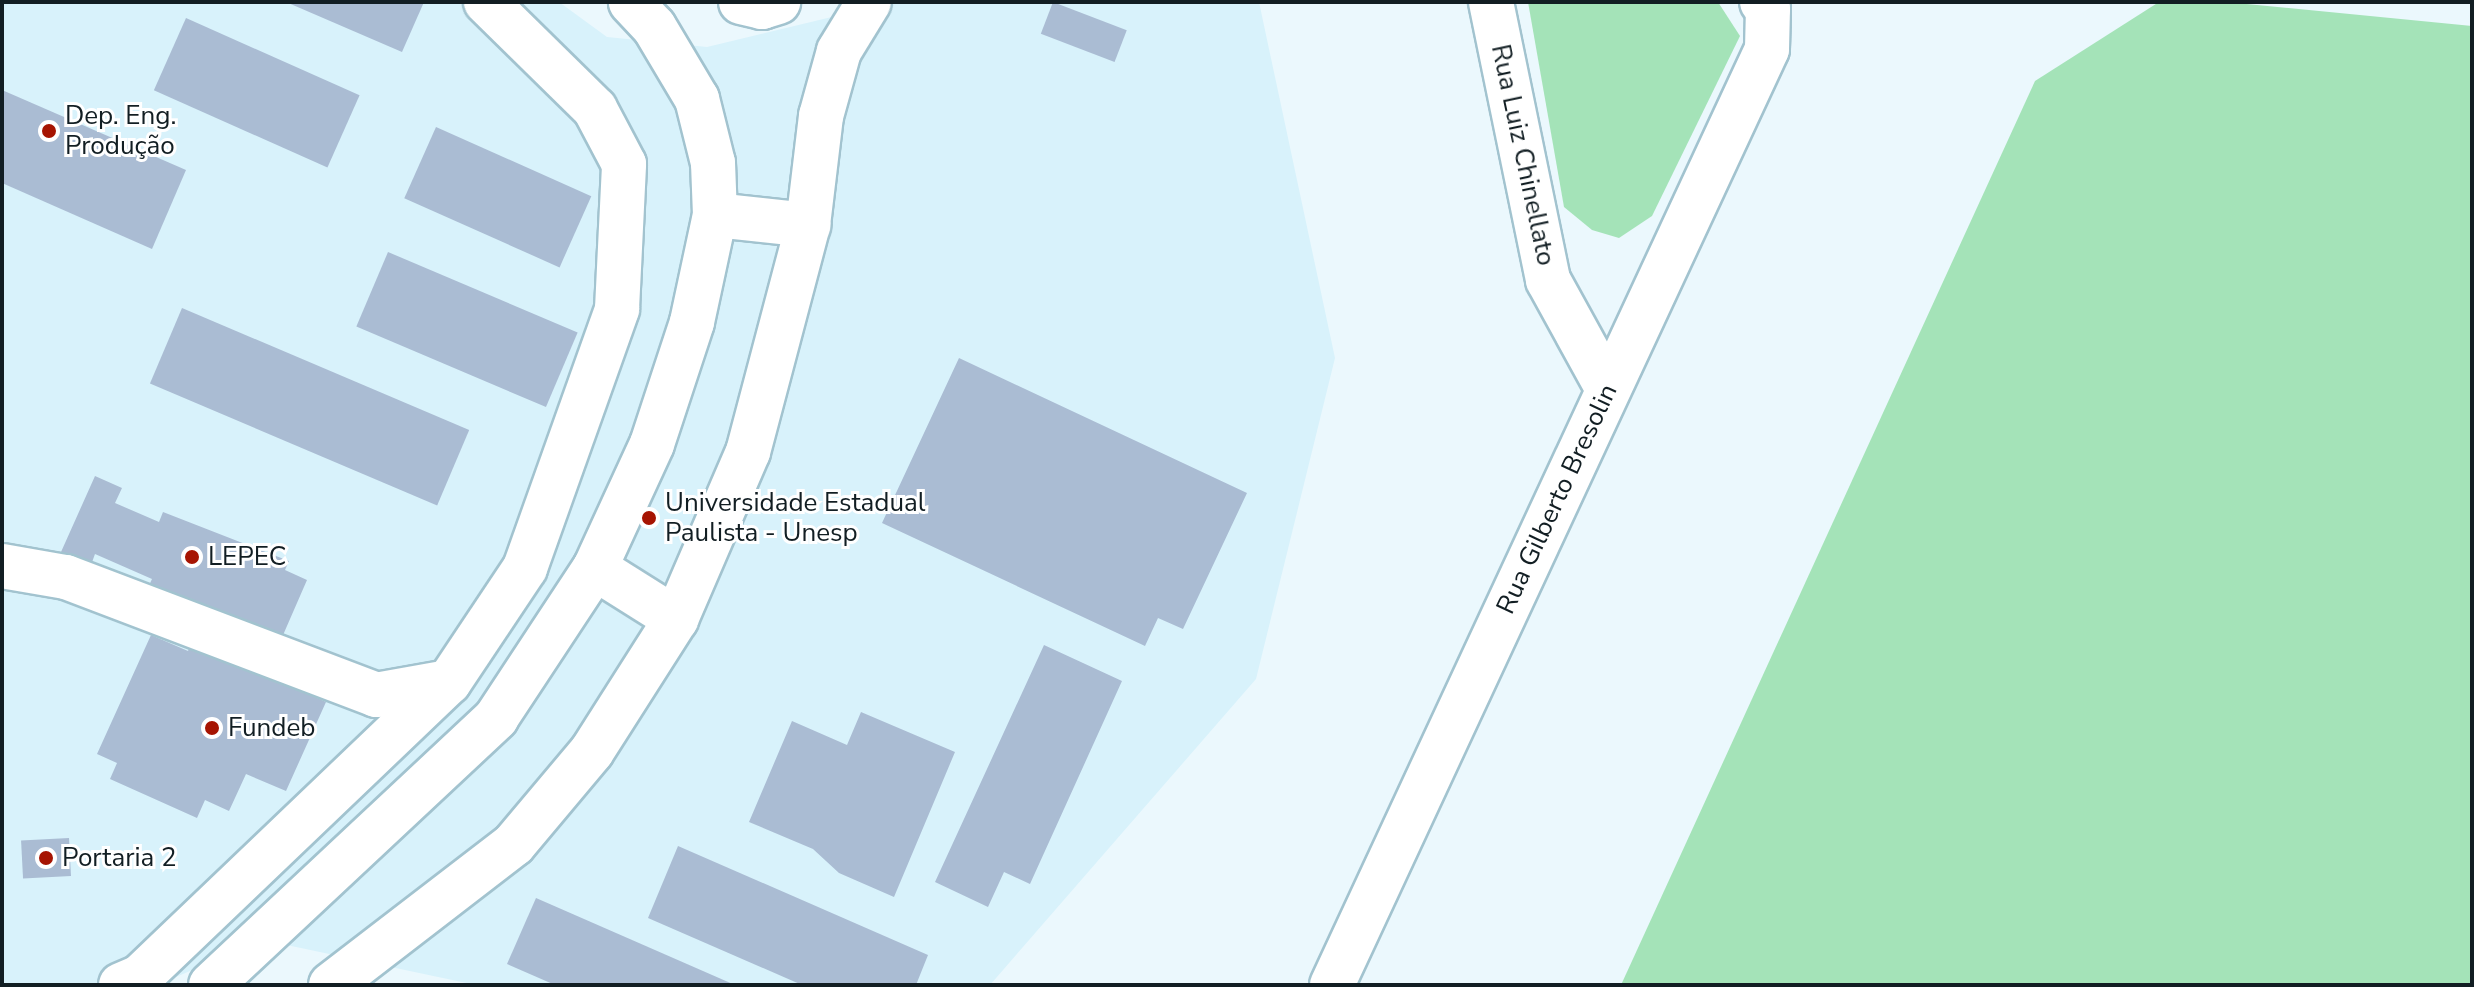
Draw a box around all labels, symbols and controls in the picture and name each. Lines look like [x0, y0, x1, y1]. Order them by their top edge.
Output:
street label: Rua Luiz Chinellato [1484, 42, 1562, 268]
place label: Dep. Eng. Produção [65, 100, 176, 162]
marker: Dep. Eng. Produção [40, 122, 58, 140]
street label: Rua Gilberto Bresolin [1490, 379, 1624, 619]
place label: Universidade Estadual Paulista - Unesp [665, 487, 926, 548]
marker: Universidade Estadual Paulista - Unesp [640, 509, 658, 527]
place label: LEPEC [208, 541, 286, 573]
marker: LEPEC [183, 548, 201, 566]
place label: Fundeb [228, 712, 315, 744]
marker: Fundeb [203, 719, 221, 737]
place label: Portaria 2 [62, 842, 177, 874]
marker: Portaria 2 [37, 849, 55, 867]

